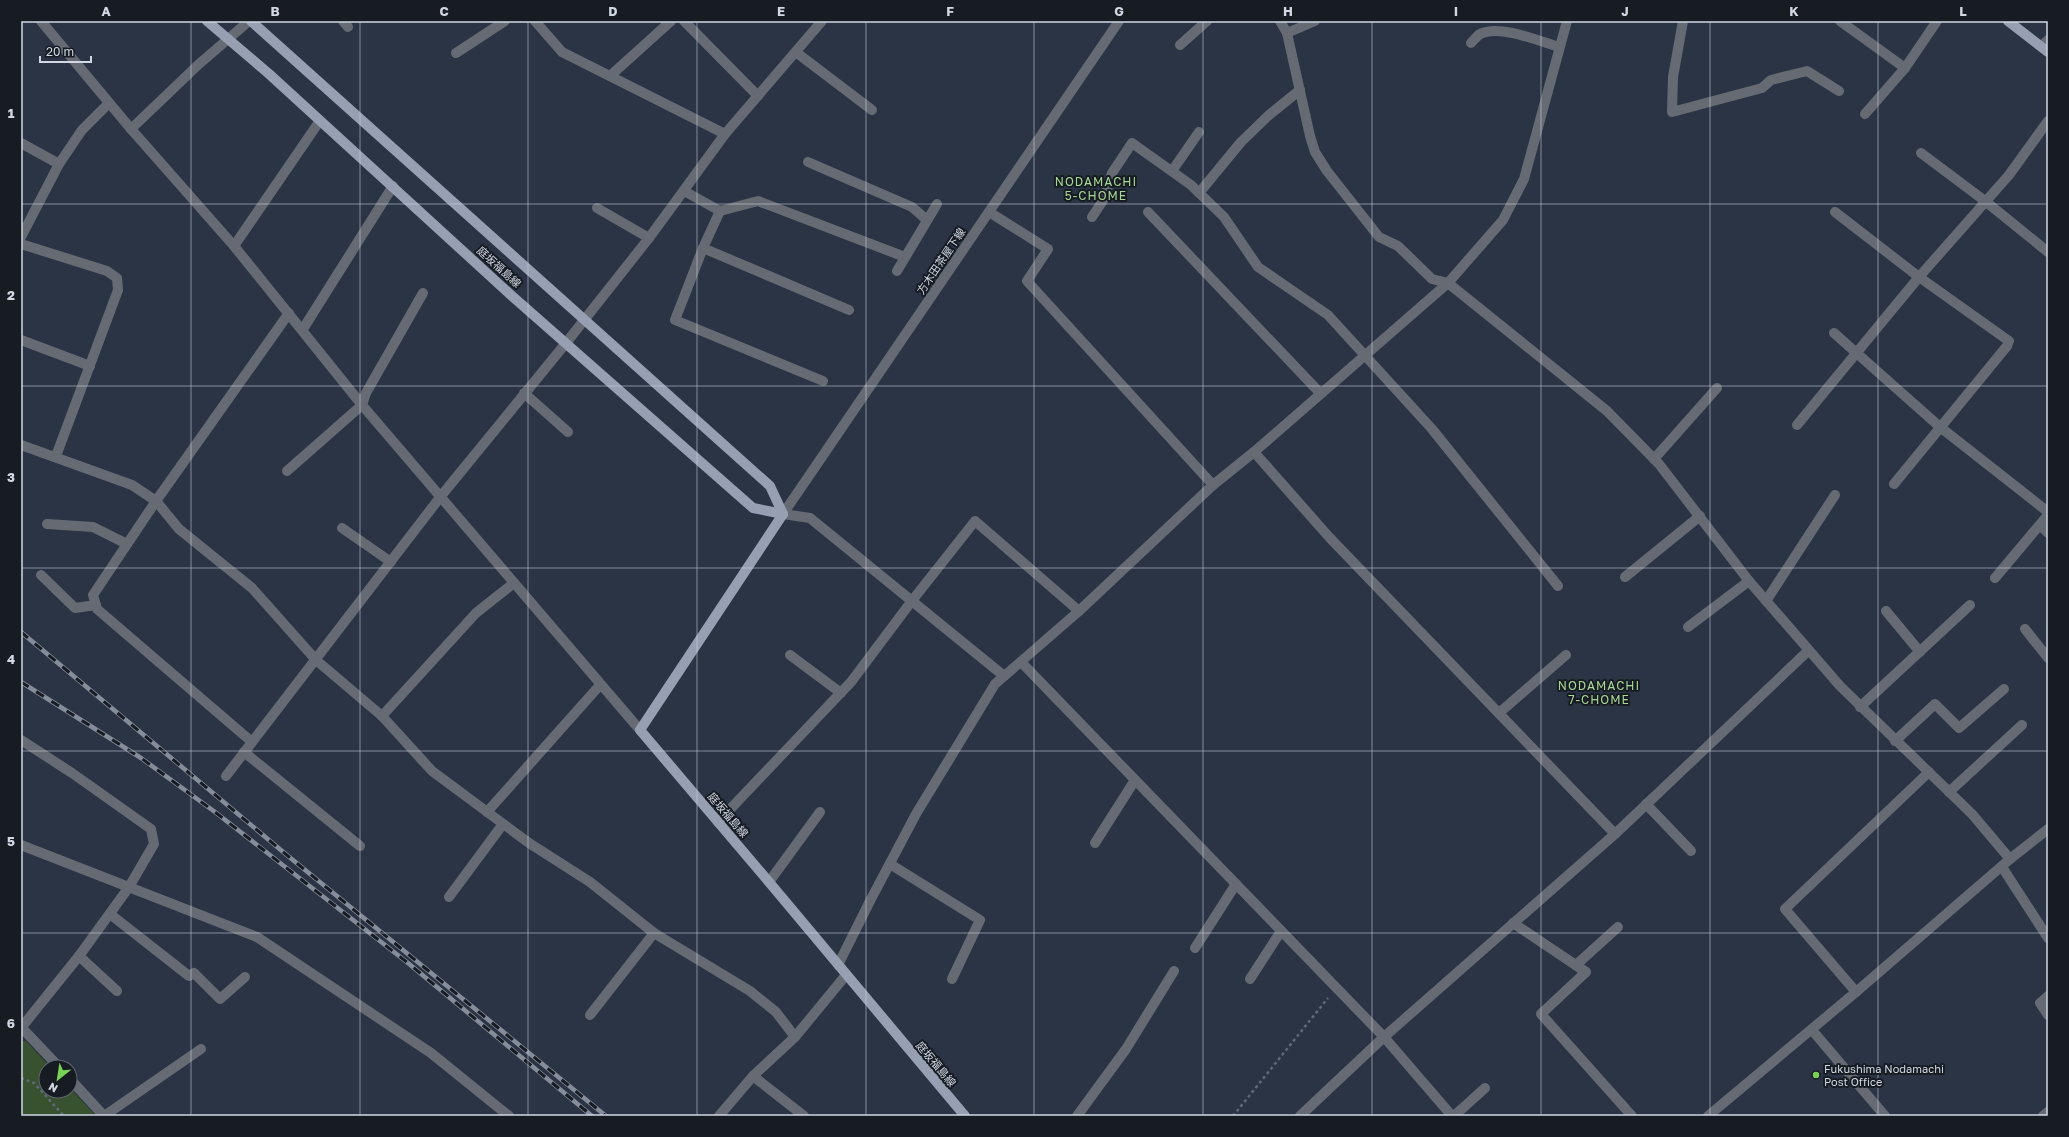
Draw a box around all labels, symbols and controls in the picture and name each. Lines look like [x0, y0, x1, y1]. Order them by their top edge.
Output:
text: A [101, 3, 111, 19]
text: B [270, 3, 280, 19]
text: C [439, 3, 449, 19]
text: D [608, 3, 618, 19]
text: E [777, 3, 785, 19]
text: F [946, 3, 954, 19]
text: G [1114, 3, 1124, 19]
text: H [1283, 3, 1293, 19]
text: I [1454, 3, 1458, 19]
text: J [1621, 3, 1629, 19]
text: K [1789, 3, 1799, 19]
text: L [1959, 3, 1967, 19]
scale bar [40, 38, 91, 64]
text: 20 m [46, 44, 74, 59]
text: 1 [8, 105, 15, 121]
district label: NODAMACHI 5-CHOME [1055, 174, 1137, 203]
street label: 方木田茶屋下線 [914, 225, 968, 296]
street label: 庭坂福島線 [475, 243, 524, 290]
text: 2 [7, 287, 15, 303]
text: 3 [7, 469, 15, 485]
text: 4 [7, 651, 15, 667]
district label: NODAMACHI 7-CHOME [1558, 678, 1640, 707]
street label: 庭坂福島線 [705, 790, 751, 840]
text: 5 [7, 833, 15, 849]
text: 6 [7, 1015, 15, 1031]
street label: 庭坂福島線 [914, 1038, 959, 1089]
north arrow [38, 1059, 78, 1099]
place label: Fukushima Nodamachi Post Office [1824, 1062, 1944, 1088]
marker: Fukushima Nodamachi Post Office [1811, 1070, 1821, 1080]
text: N [46, 1080, 60, 1096]

